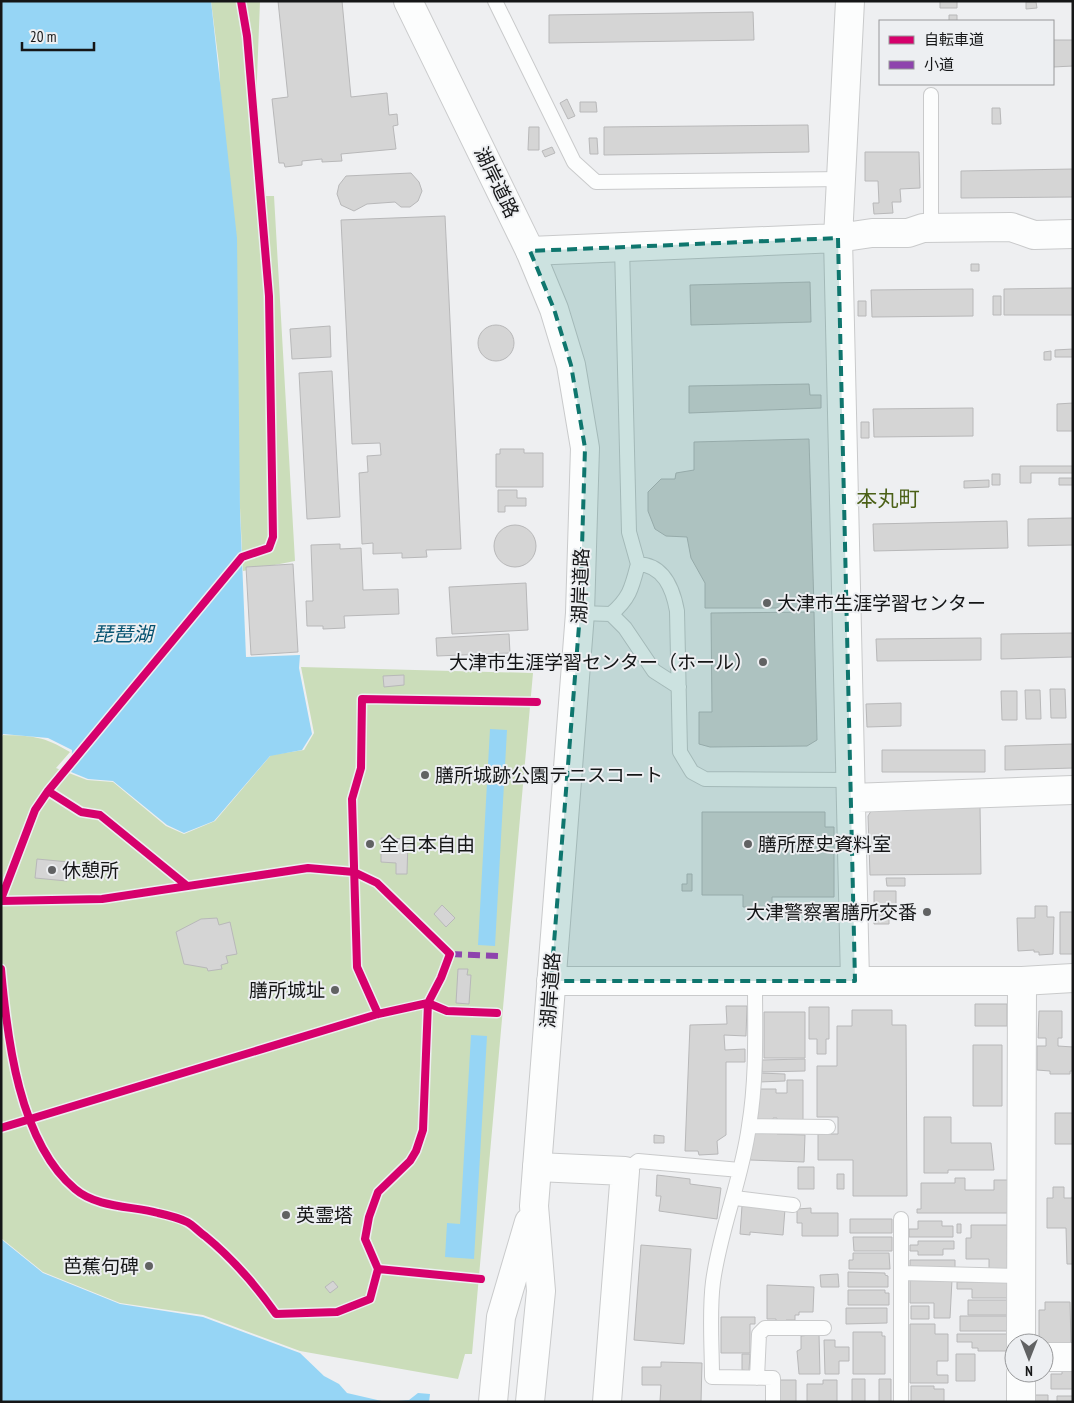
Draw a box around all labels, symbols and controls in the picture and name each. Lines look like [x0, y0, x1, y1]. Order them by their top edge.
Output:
scale bar [22, 20, 95, 52]
legend [879, 20, 1054, 85]
text: 20 m [30, 27, 56, 46]
text: 自転車道 [924, 30, 984, 49]
text: 小道 [924, 55, 954, 74]
street label: 湖岸道路 [470, 143, 524, 221]
district label: 本丸町 [857, 485, 920, 512]
street label: 湖岸道路 [567, 548, 593, 624]
place label: 大津市生涯学習センター [777, 591, 986, 615]
marker: 大津市生涯学習センター [761, 597, 773, 609]
water label: 琵琶湖 [93, 621, 156, 647]
place label: 大津市生涯学習センター（ホール） [449, 650, 753, 674]
marker: 大津市生涯学習センター（ホール） [757, 656, 769, 668]
place label: 膳所城跡公園テニスコート [435, 763, 663, 787]
marker: 膳所城跡公園テニスコート [419, 769, 431, 781]
place label: 全日本自由 [380, 832, 475, 856]
place label: 膳所歴史資料室 [758, 832, 891, 856]
marker: 全日本自由 [364, 838, 376, 850]
marker: 膳所歴史資料室 [742, 838, 754, 850]
place label: 休憩所 [62, 858, 119, 882]
marker: 休憩所 [46, 864, 58, 876]
place label: 大津警察署膳所交番 [746, 900, 917, 924]
marker: 大津警察署膳所交番 [921, 906, 933, 918]
street label: 湖岸道路 [535, 951, 565, 1029]
place label: 膳所城址 [249, 978, 325, 1002]
marker: 膳所城址 [329, 984, 341, 996]
place label: 英霊塔 [296, 1203, 353, 1227]
marker: 英霊塔 [280, 1209, 292, 1221]
place label: 芭蕉句碑 [63, 1254, 139, 1278]
marker: 芭蕉句碑 [143, 1260, 155, 1272]
north arrow [1004, 1333, 1054, 1383]
text: N [1025, 1362, 1033, 1380]

